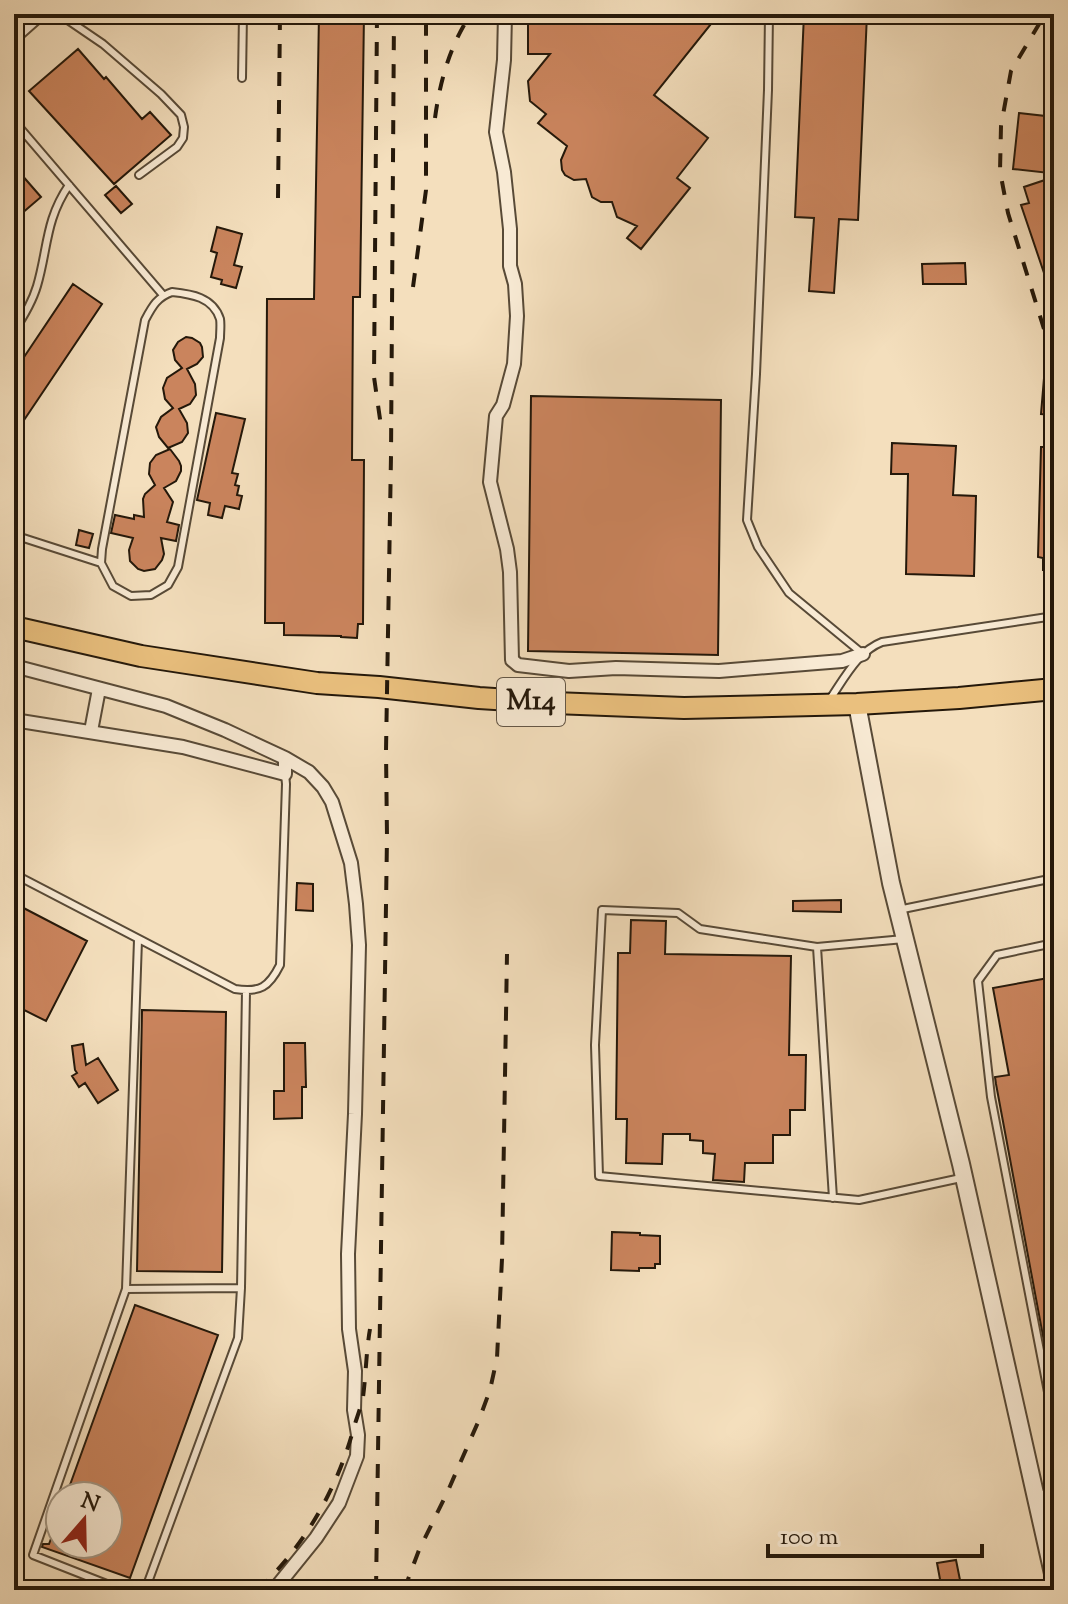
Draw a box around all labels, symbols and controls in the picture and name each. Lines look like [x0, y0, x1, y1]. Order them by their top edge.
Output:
road number: M14 [497, 678, 565, 726]
north arrow [44, 1480, 124, 1560]
text: N [76, 1486, 104, 1522]
scale bar [768, 1508, 982, 1558]
text: 100 m [780, 1521, 838, 1555]

